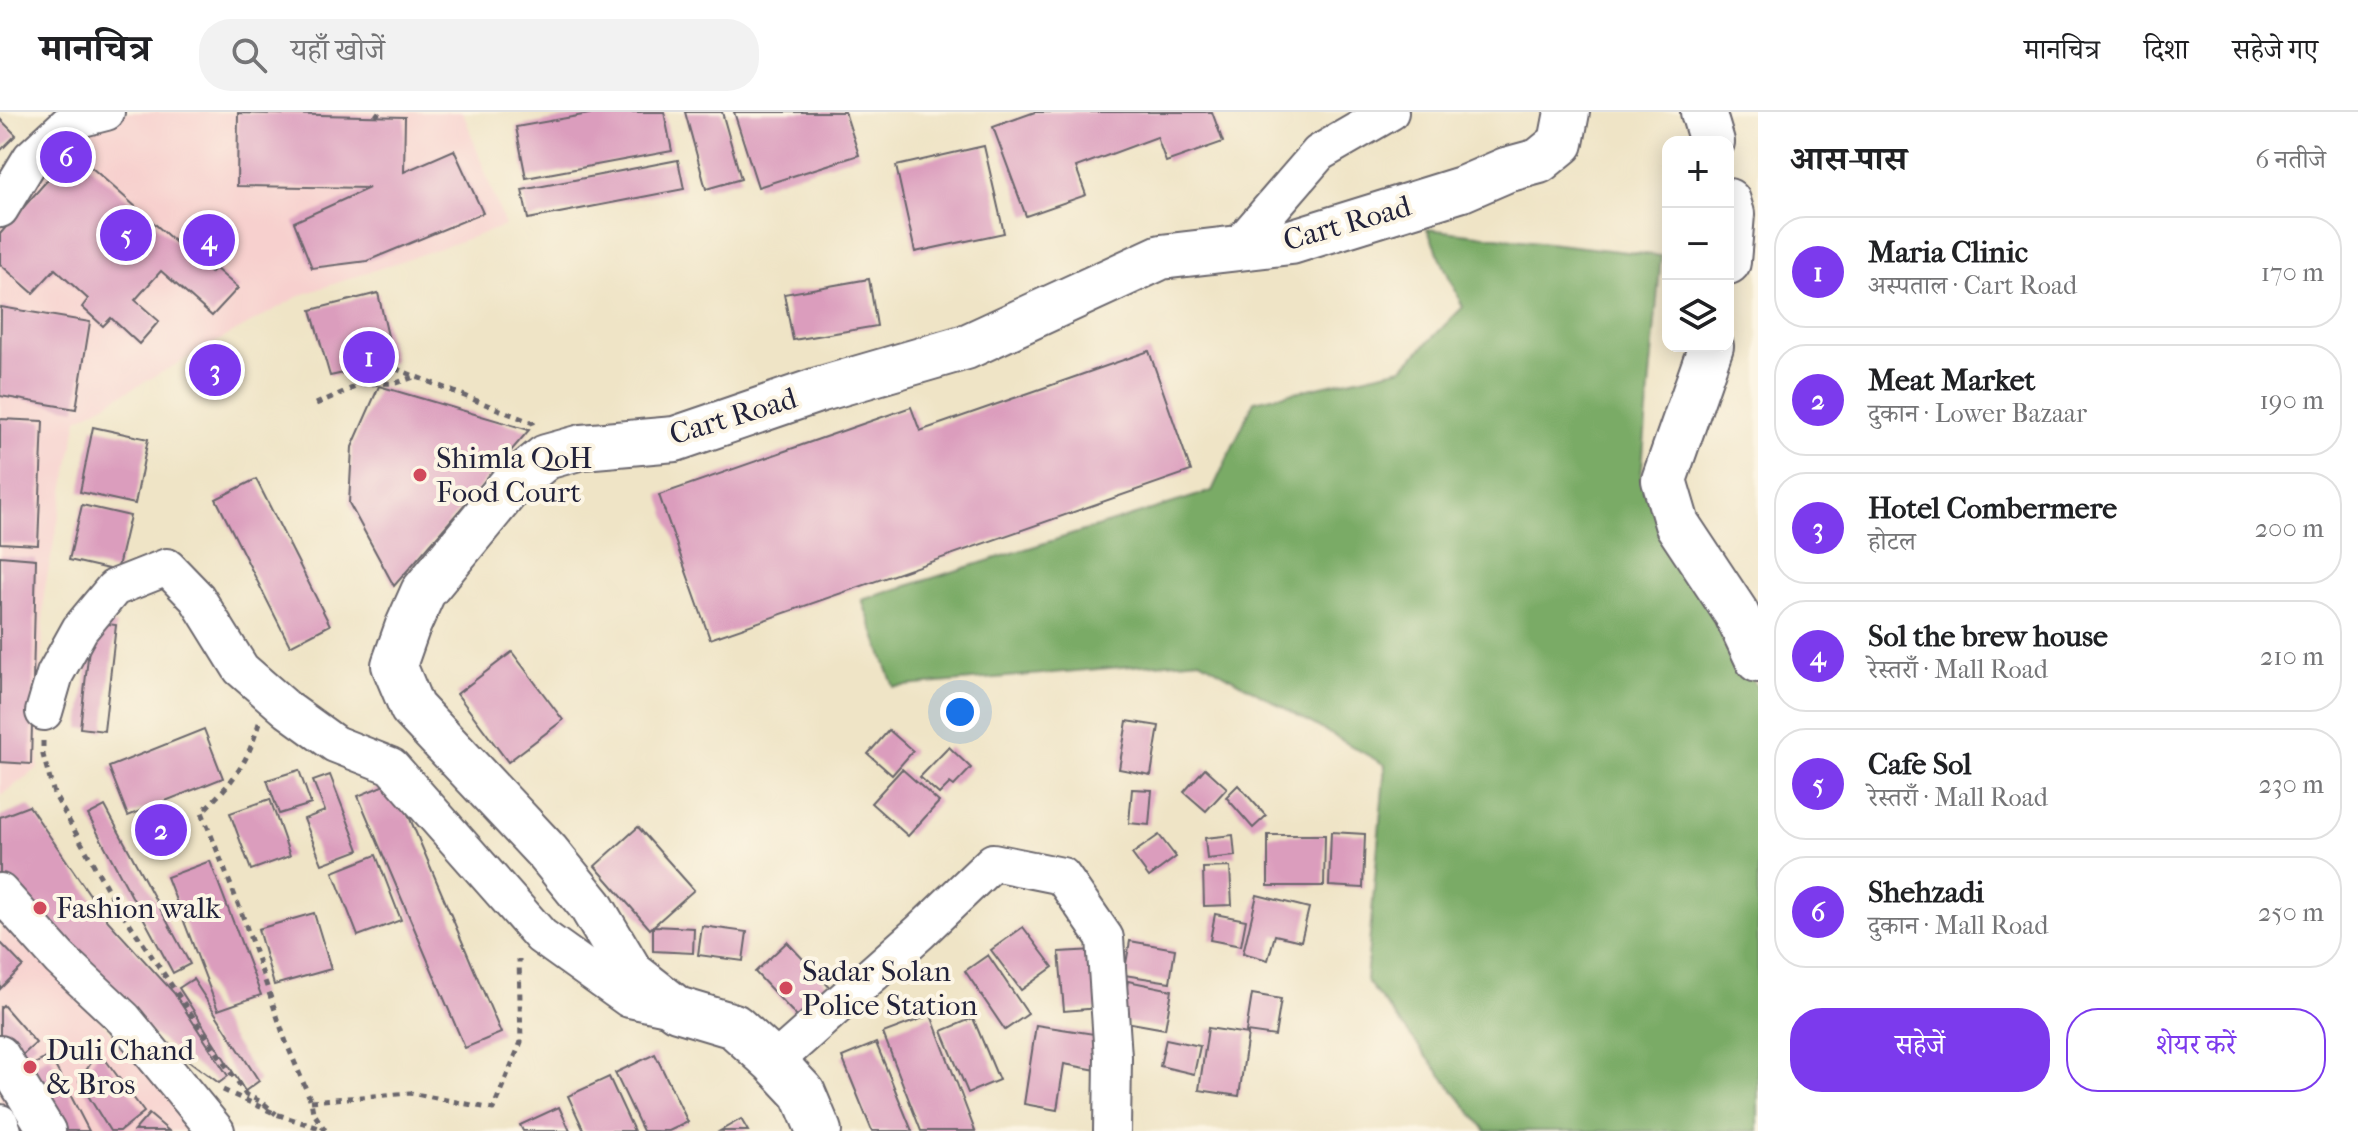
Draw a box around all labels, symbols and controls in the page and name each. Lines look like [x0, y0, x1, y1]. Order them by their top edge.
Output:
search box [199, 19, 759, 91]
text: मानचित्र [40, 26, 151, 71]
icon: search [227, 33, 271, 77]
text: यहाँ खोजें [291, 33, 385, 68]
text: मानचित्र [2024, 33, 2100, 66]
text: दिशा [2144, 33, 2188, 66]
text: सहेजे गए [2232, 33, 2318, 66]
pin: 6 [40, 127, 92, 187]
map controls [1662, 136, 1734, 352]
button: + [1662, 136, 1734, 208]
text: आस-पास [1790, 139, 1907, 179]
text: 6 नतीजे [2255, 144, 2326, 175]
street label: Cart Road [1279, 188, 1416, 258]
pin: 5 [100, 205, 152, 265]
button: − [1662, 208, 1734, 280]
pin: 4 [183, 210, 235, 270]
text: Maria Clinic [1868, 235, 2028, 270]
text: 1 [1813, 257, 1823, 288]
text: 170 m [2261, 257, 2324, 288]
text: अस्पताल · Cart Road [1868, 270, 2077, 301]
button: layers [1662, 280, 1734, 352]
pin: 1 [343, 327, 395, 387]
pin: 3 [189, 340, 241, 400]
text: Meat Market [1868, 363, 2035, 398]
street label: Cart Road [665, 380, 801, 452]
text: 2 [1811, 385, 1825, 416]
text: 190 m [2260, 385, 2324, 416]
text: दुकान · Lower Bazaar [1868, 398, 2087, 429]
place label: Shimla QoH Food Court [436, 441, 592, 510]
marker: Shimla QoH Food Court [411, 466, 429, 484]
text: Hotel Combermere [1868, 491, 2117, 526]
text: 3 [1813, 513, 1823, 544]
text: 200 m [2255, 513, 2324, 544]
text: होटल [1868, 526, 1916, 557]
text: Sol the brew house [1868, 619, 2108, 654]
text: 4 [1810, 641, 1826, 672]
text: 210 m [2260, 641, 2324, 672]
text: रेस्तराँ · Mall Road [1868, 654, 2048, 685]
your location [940, 692, 980, 732]
text: Cafe Sol [1868, 747, 1972, 782]
text: 5 [1812, 769, 1824, 800]
text: 230 m [2258, 769, 2324, 800]
text: रेस्तराँ · Mall Road [1868, 782, 2048, 813]
pin: 2 [135, 800, 187, 860]
text: Shehzadi [1868, 875, 1984, 910]
place label: Fashion walk [56, 891, 221, 926]
text: 6 [1811, 897, 1825, 928]
text: 250 m [2258, 897, 2324, 928]
marker: Fashion walk [31, 899, 49, 917]
text: दुकान · Mall Road [1868, 910, 2048, 941]
place label: Sadar Solan Police Station [802, 954, 978, 1023]
marker: Sadar Solan Police Station [777, 979, 795, 997]
button: सहेजें [1790, 1008, 2050, 1092]
button: शेयर करें [2066, 1008, 2326, 1092]
place label: Duli Chand & Bros [46, 1033, 195, 1102]
marker: Duli Chand & Bros [21, 1058, 39, 1076]

